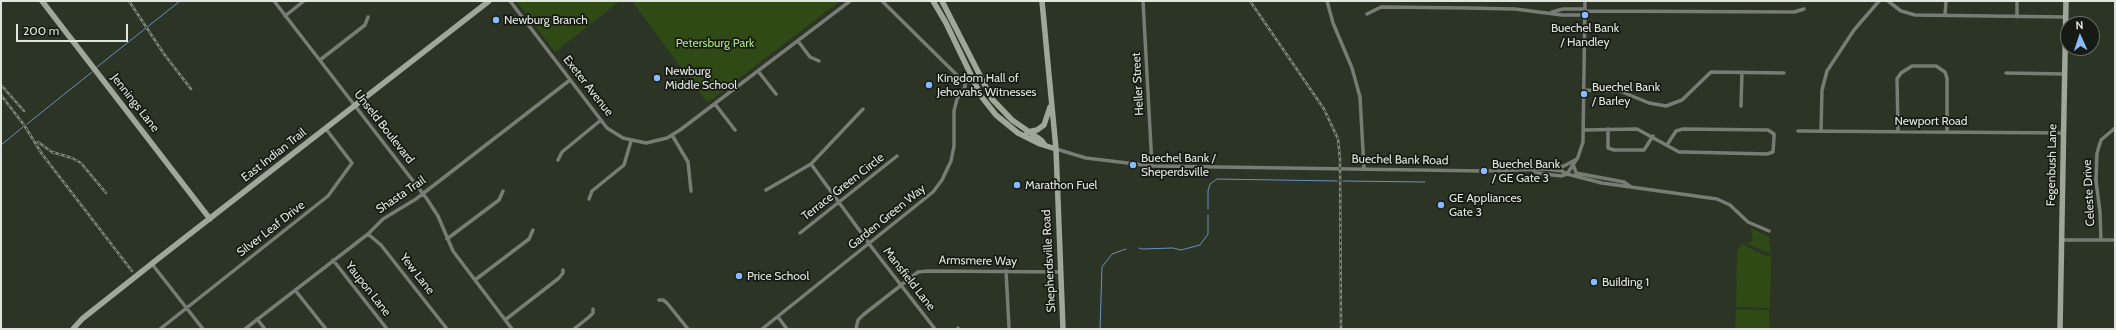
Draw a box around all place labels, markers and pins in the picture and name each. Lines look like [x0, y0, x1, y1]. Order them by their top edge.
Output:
marker: Buechel Bank / Handley [1580, 10, 1590, 20]
place label: Newburg Branch [504, 13, 588, 27]
marker: Newburg Branch [491, 15, 501, 25]
place label: Buechel Bank / Handley [1551, 21, 1619, 49]
place label: Newburg Middle School [665, 64, 737, 92]
place label: Kingdom Hall of Jehovahs Witnesses [937, 71, 1037, 99]
marker: Newburg Middle School [652, 73, 662, 83]
marker: Kingdom Hall of Jehovahs Witnesses [924, 80, 934, 90]
place label: Buechel Bank / Barley [1592, 80, 1660, 108]
marker: Buechel Bank / Barley [1579, 89, 1589, 99]
place label: Buechel Bank / Sheperdsville [1141, 151, 1216, 179]
place label: Buechel Bank / GE Gate 3 [1492, 157, 1560, 185]
marker: Buechel Bank / Sheperdsville [1128, 160, 1138, 170]
marker: Buechel Bank / GE Gate 3 [1479, 166, 1489, 176]
place label: Marathon Fuel [1025, 178, 1097, 192]
marker: Marathon Fuel [1012, 180, 1022, 190]
place label: GE Appliances Gate 3 [1449, 191, 1521, 219]
marker: GE Appliances Gate 3 [1436, 200, 1446, 210]
place label: Price School [747, 269, 809, 283]
marker: Price School [734, 271, 744, 281]
place label: Building 1 [1602, 275, 1649, 289]
marker: Building 1 [1589, 277, 1599, 287]

